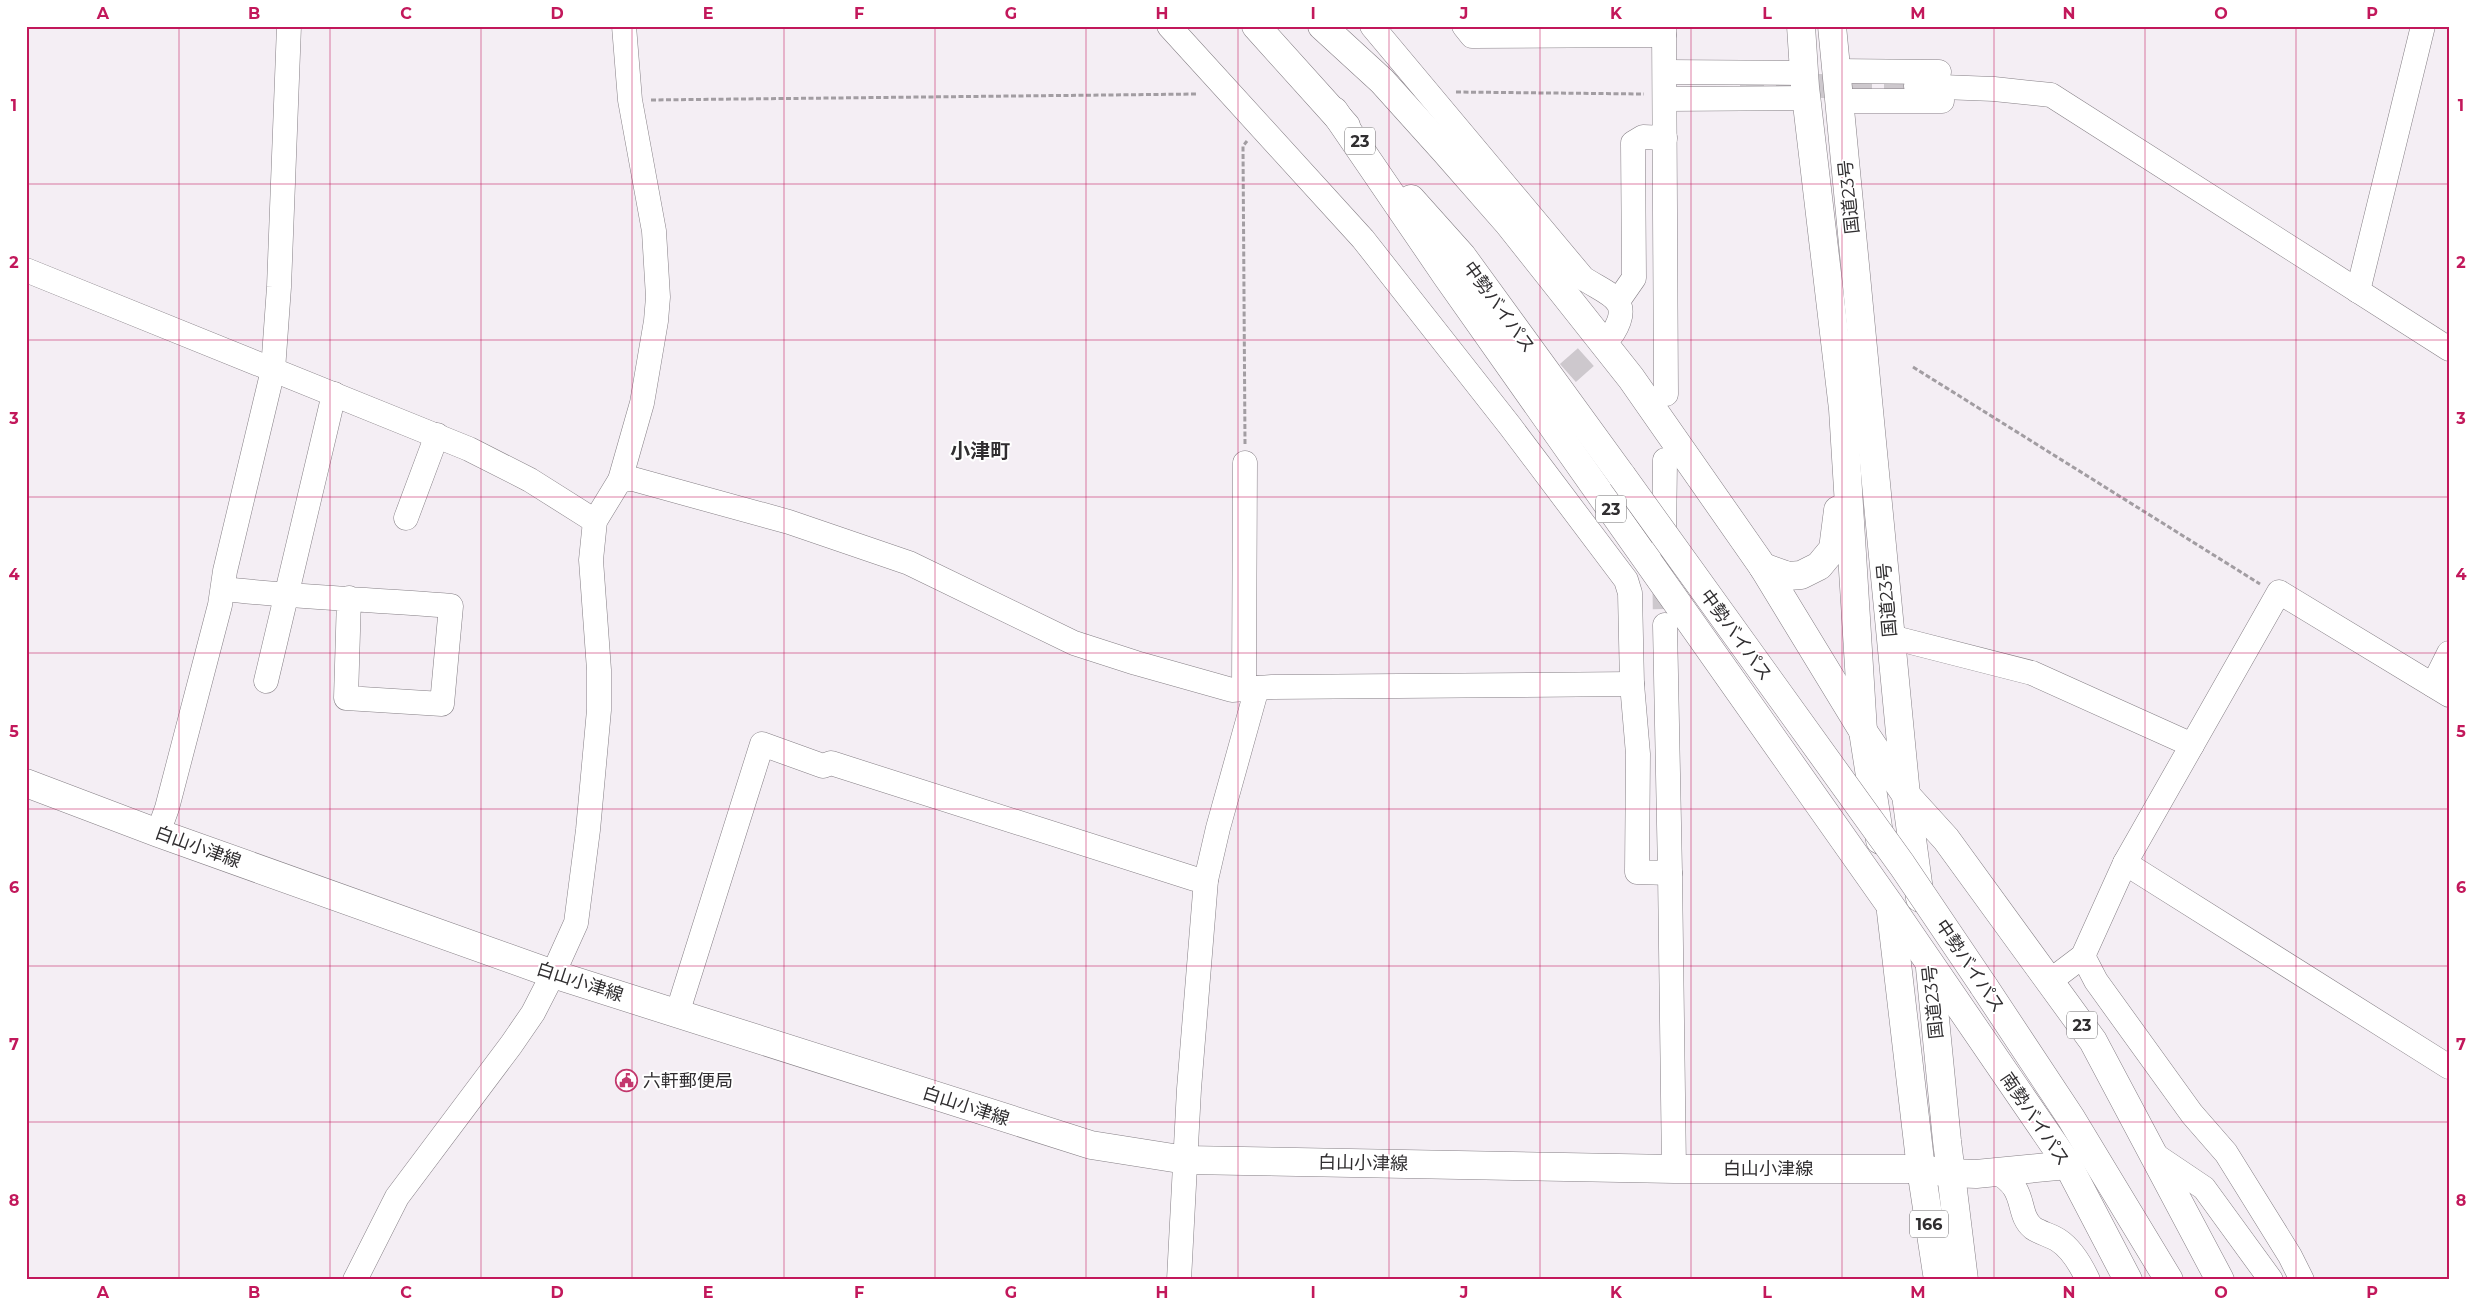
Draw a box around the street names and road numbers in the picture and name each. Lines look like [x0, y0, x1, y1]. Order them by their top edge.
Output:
road number: 23 [1345, 128, 1375, 154]
street label: 国道23号 [1834, 159, 1864, 235]
street label: 中勢バイパス [1458, 257, 1540, 357]
road number: 23 [1596, 496, 1626, 522]
street label: 国道23号 [1873, 562, 1901, 638]
street label: 中勢バイパス [1695, 585, 1777, 685]
street label: 白山小津線 [152, 821, 244, 873]
street label: 中勢バイパス [1931, 915, 2009, 1017]
street label: 白山小津線 [534, 958, 626, 1006]
street label: 国道23号 [1918, 964, 1948, 1040]
road number: 23 [2067, 1012, 2097, 1038]
street label: 南勢バイパス [1996, 1068, 2074, 1170]
street label: 白山小津線 [920, 1082, 1012, 1130]
street label: 白山小津線 [1318, 1151, 1408, 1175]
street label: 白山小津線 [1723, 1158, 1813, 1180]
road number: 166 [1910, 1210, 1948, 1238]

